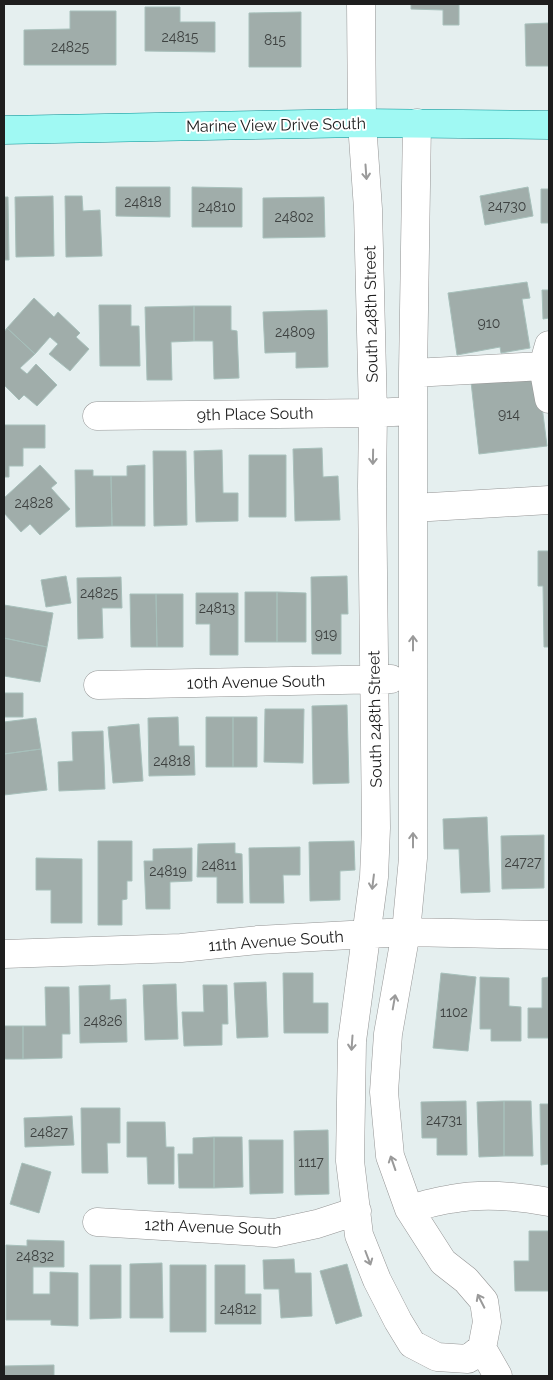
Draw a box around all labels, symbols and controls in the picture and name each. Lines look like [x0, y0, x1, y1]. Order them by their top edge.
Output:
house number: 24815 [162, 29, 199, 45]
house number: 815 [264, 32, 286, 48]
house number: 24825 [51, 39, 89, 55]
street label: Marine View Drive South [186, 114, 366, 136]
one-way arrow [361, 164, 370, 180]
house number: 24818 [124, 194, 162, 210]
house number: 24730 [488, 198, 526, 214]
house number: 24810 [198, 199, 236, 215]
house number: 24802 [274, 209, 314, 225]
street label: South 248th Street [360, 245, 382, 383]
house number: 910 [478, 315, 500, 331]
house number: 24809 [275, 324, 315, 340]
street label: 9th Place South [196, 403, 314, 425]
house number: 914 [498, 406, 520, 422]
one-way arrow [368, 448, 377, 464]
house number: 24828 [15, 495, 53, 511]
house number: 24825 [80, 585, 118, 601]
house number: 24813 [199, 600, 235, 616]
house number: 919 [315, 626, 337, 642]
one-way arrow [408, 635, 418, 652]
street label: South 248th Street [364, 650, 386, 788]
street label: 10th Avenue South [187, 671, 325, 693]
house number: 24818 [153, 753, 191, 769]
one-way arrow [408, 833, 418, 849]
house number: 24727 [504, 854, 542, 870]
house number: 24811 [201, 857, 237, 873]
house number: 24819 [149, 863, 187, 879]
one-way arrow [368, 873, 378, 889]
street label: 11th Avenue South [208, 927, 344, 955]
one-way arrow [389, 994, 399, 1010]
house number: 1102 [440, 1004, 468, 1020]
house number: 24826 [84, 1013, 122, 1029]
one-way arrow [347, 1034, 357, 1050]
house number: 24731 [426, 1112, 462, 1128]
house number: 24827 [30, 1124, 69, 1140]
house number: 1117 [298, 1154, 324, 1170]
one-way arrow [387, 1155, 397, 1171]
street label: 12th Avenue South [144, 1215, 282, 1239]
house number: 24832 [16, 1248, 54, 1264]
one-way arrow [365, 1251, 374, 1266]
one-way arrow [476, 1294, 486, 1309]
house number: 24812 [220, 1301, 256, 1317]

